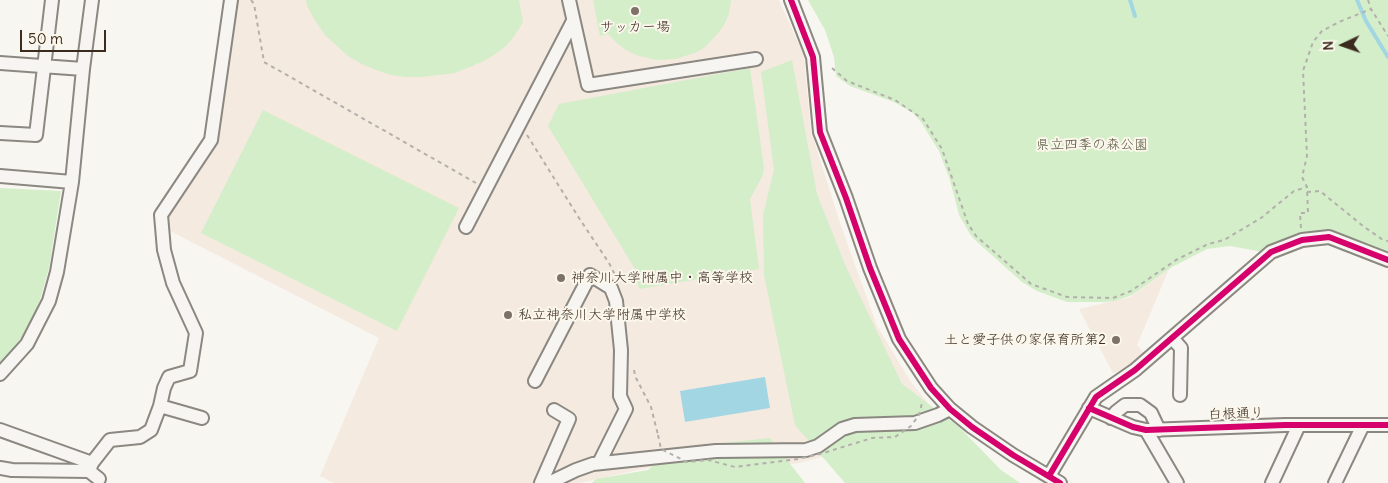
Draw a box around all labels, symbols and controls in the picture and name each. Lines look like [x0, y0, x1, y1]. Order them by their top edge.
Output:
marker: サッカー場 [629, 5, 641, 17]
place label: サッカー場 [600, 19, 670, 35]
scale bar [22, 20, 109, 52]
north arrow [1318, 20, 1368, 70]
text: 50 m [28, 29, 63, 48]
text: N [1319, 40, 1337, 51]
park label: 県立四季の森公園 [1036, 137, 1148, 153]
place label: 神奈川大学附属中・高等学校 [571, 270, 753, 286]
marker: 神奈川大学附属中・高等学校 [555, 272, 567, 284]
place label: 私立神奈川大学附属中学校 [518, 307, 686, 323]
marker: 私立神奈川大学附属中学校 [502, 309, 514, 321]
place label: 土と愛子供の家保育所第2 [944, 332, 1106, 348]
marker: 土と愛子供の家保育所第2 [1110, 334, 1122, 346]
street label: 白根通り [1208, 405, 1264, 423]

